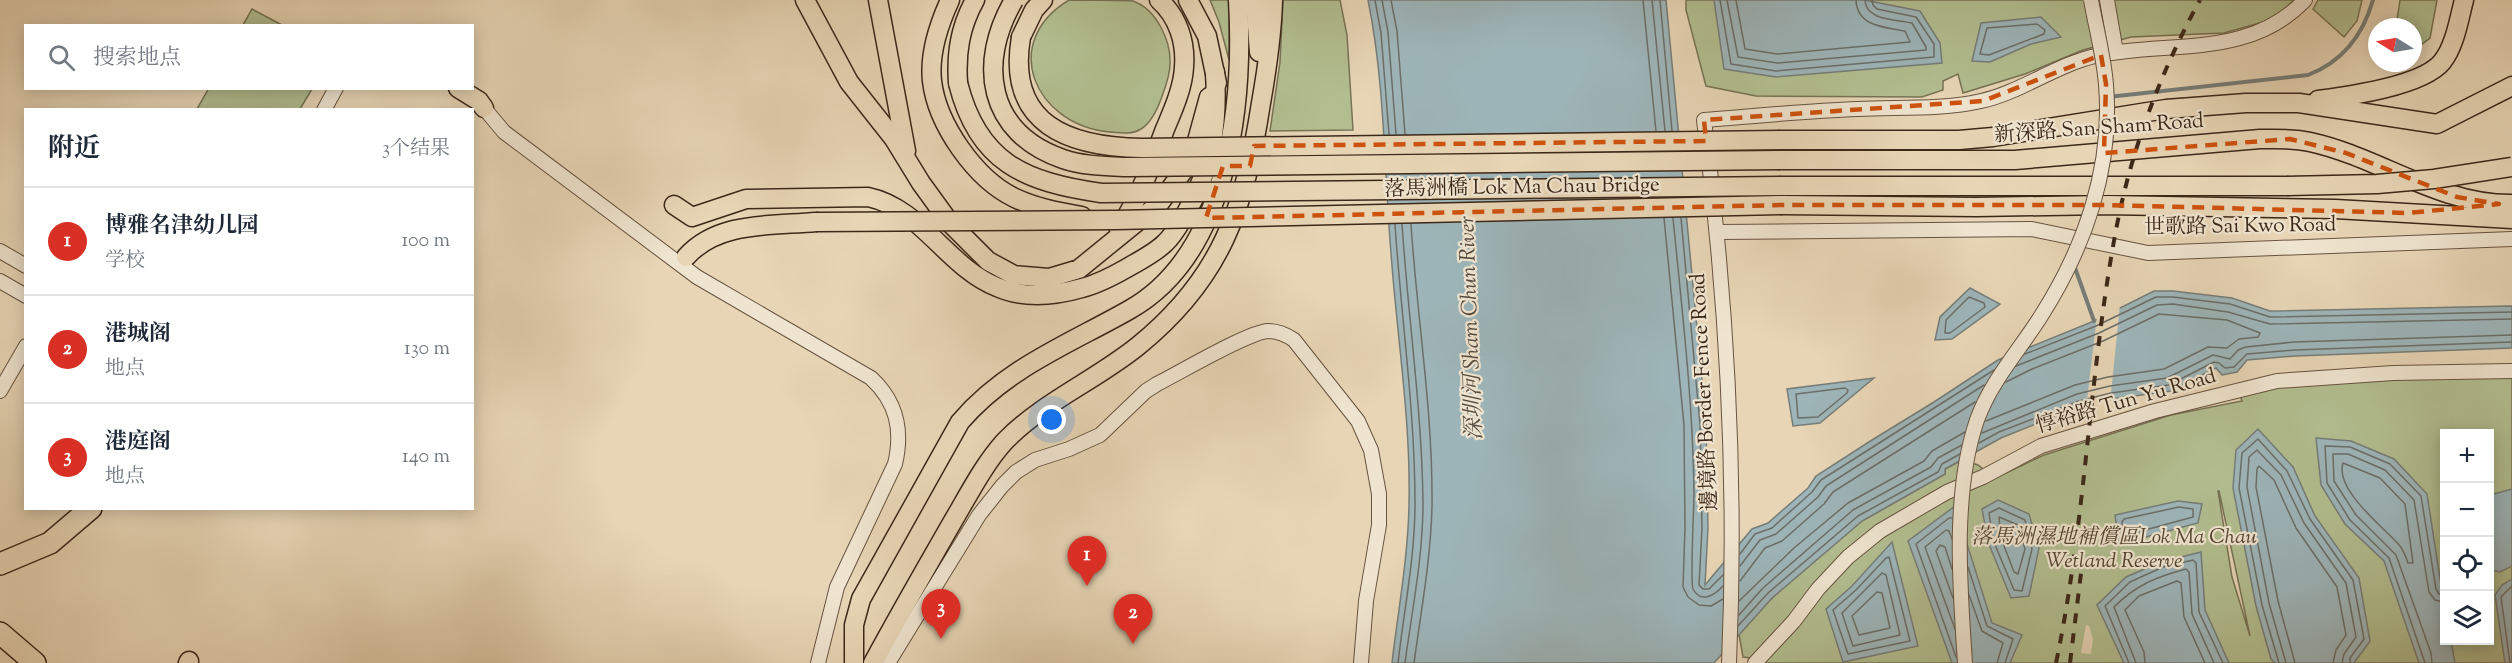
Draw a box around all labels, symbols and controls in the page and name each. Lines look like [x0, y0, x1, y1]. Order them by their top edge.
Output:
north arrow [2368, 18, 2422, 72]
search box [24, 24, 474, 90]
icon: search [45, 41, 78, 74]
text: 搜索地点 [93, 43, 181, 75]
street label: 新深路 San Sham Road [1993, 107, 2205, 151]
text: 附近 [48, 131, 100, 168]
text: 3个结果 [382, 135, 450, 164]
street label: 落馬洲橋 Lok Ma Chau Bridge [1384, 171, 1660, 205]
street label: 世歌路 Sai Kwo Road [2144, 210, 2337, 244]
text: 博雅名津幼儿园 [105, 211, 259, 243]
water label: 深圳河 Sham Chun River [1452, 215, 1492, 441]
text: 1 [64, 227, 71, 256]
text: 100 m [401, 227, 450, 256]
text: 学校 [105, 247, 145, 276]
street label: 邊境路 Border Fence Road [1684, 272, 1726, 512]
text: 港城阁 [105, 319, 171, 351]
text: 2 [63, 335, 72, 364]
text: 130 m [404, 335, 450, 364]
text: 地点 [105, 355, 145, 384]
street label: 惇裕路 Tun Yu Road [2032, 362, 2220, 442]
your location [1037, 405, 1066, 434]
text: 港庭阁 [105, 427, 171, 459]
map controls [2440, 429, 2494, 645]
button: + [2440, 429, 2494, 483]
text: 3 [63, 443, 72, 472]
text: 140 m [402, 443, 450, 472]
text: 地点 [105, 463, 145, 492]
button: − [2440, 483, 2494, 537]
park label: 落馬洲濕地補償區Lok Ma Chau Wetland Reserve [1971, 523, 2257, 577]
pin: 1 [1068, 536, 1106, 586]
button: locate [2440, 537, 2494, 591]
pin: 3 [922, 590, 960, 639]
button: layers [2440, 591, 2494, 645]
pin: 2 [1114, 594, 1152, 644]

